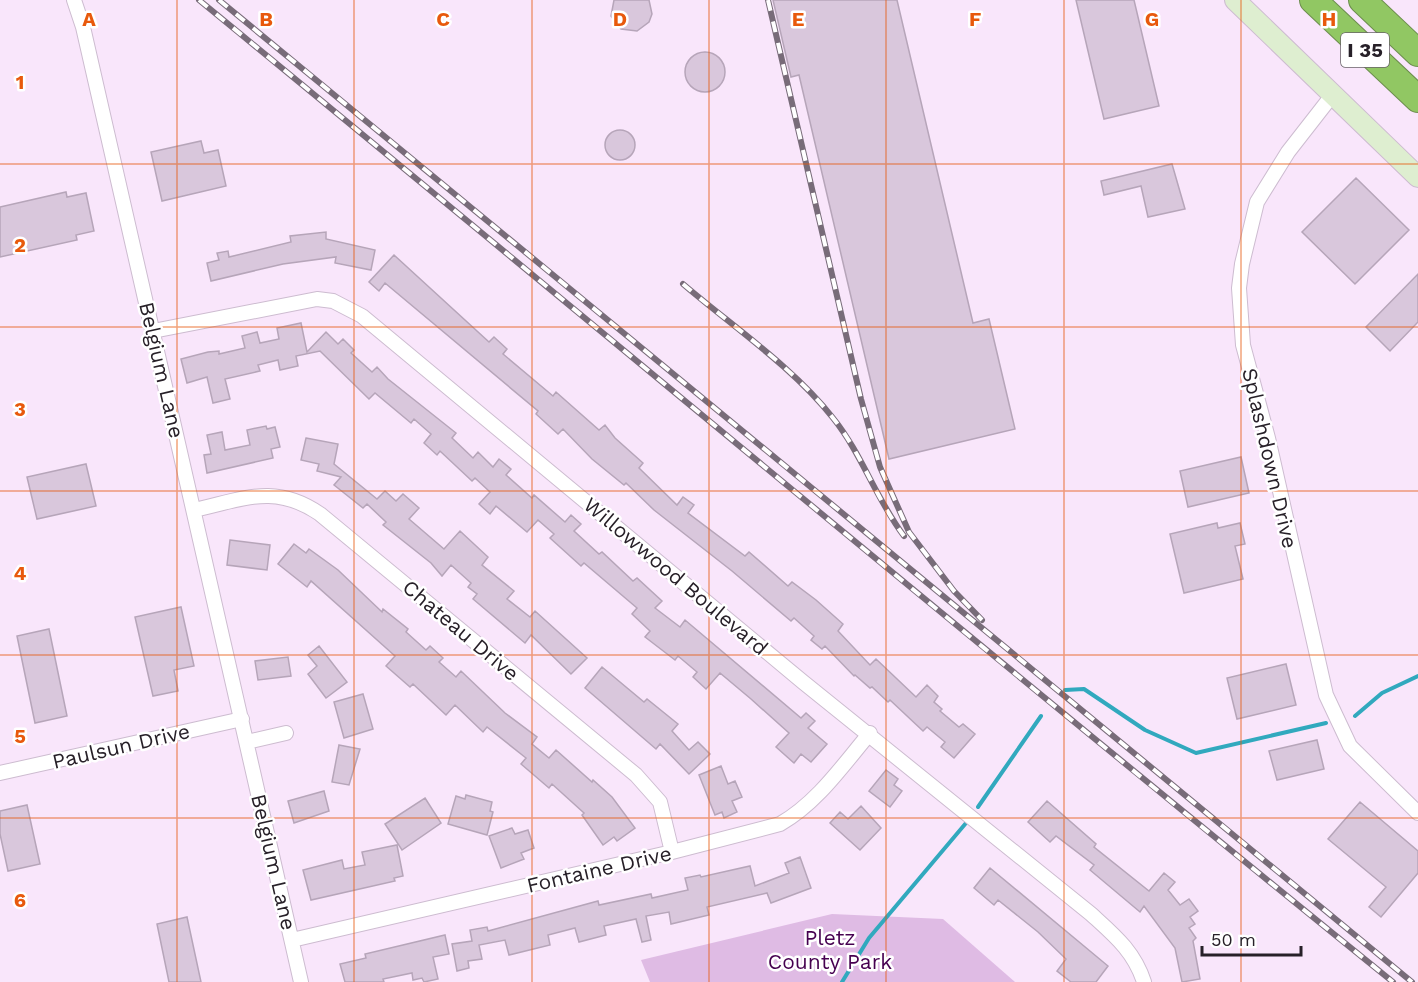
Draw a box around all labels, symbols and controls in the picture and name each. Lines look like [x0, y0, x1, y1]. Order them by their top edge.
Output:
text: A [82, 7, 96, 31]
text: B [259, 7, 273, 31]
text: C [436, 7, 450, 31]
text: D [613, 7, 627, 31]
text: E [792, 7, 804, 31]
text: F [969, 7, 981, 31]
text: G [1145, 7, 1159, 31]
text: H [1322, 7, 1336, 31]
road number: I 35 [1341, 33, 1389, 67]
text: 1 [16, 70, 24, 94]
text: 2 [14, 233, 26, 257]
street label: Belgium Lane [134, 300, 190, 440]
street label: Splashdown Drive [1237, 365, 1303, 551]
text: 3 [14, 397, 26, 421]
street label: Willowwood Boulevard [579, 492, 773, 660]
text: 4 [14, 561, 27, 585]
street label: Chateau Drive [398, 574, 524, 686]
street label: Paulsun Drive [50, 718, 192, 774]
text: 5 [14, 724, 26, 748]
street label: Belgium Lane [246, 792, 302, 932]
street label: Fontaine Drive [524, 840, 674, 898]
text: 6 [14, 888, 26, 912]
scale bar [1202, 919, 1301, 957]
park label: Pletz County Park [768, 925, 892, 974]
text: 50 m [1211, 929, 1256, 950]

